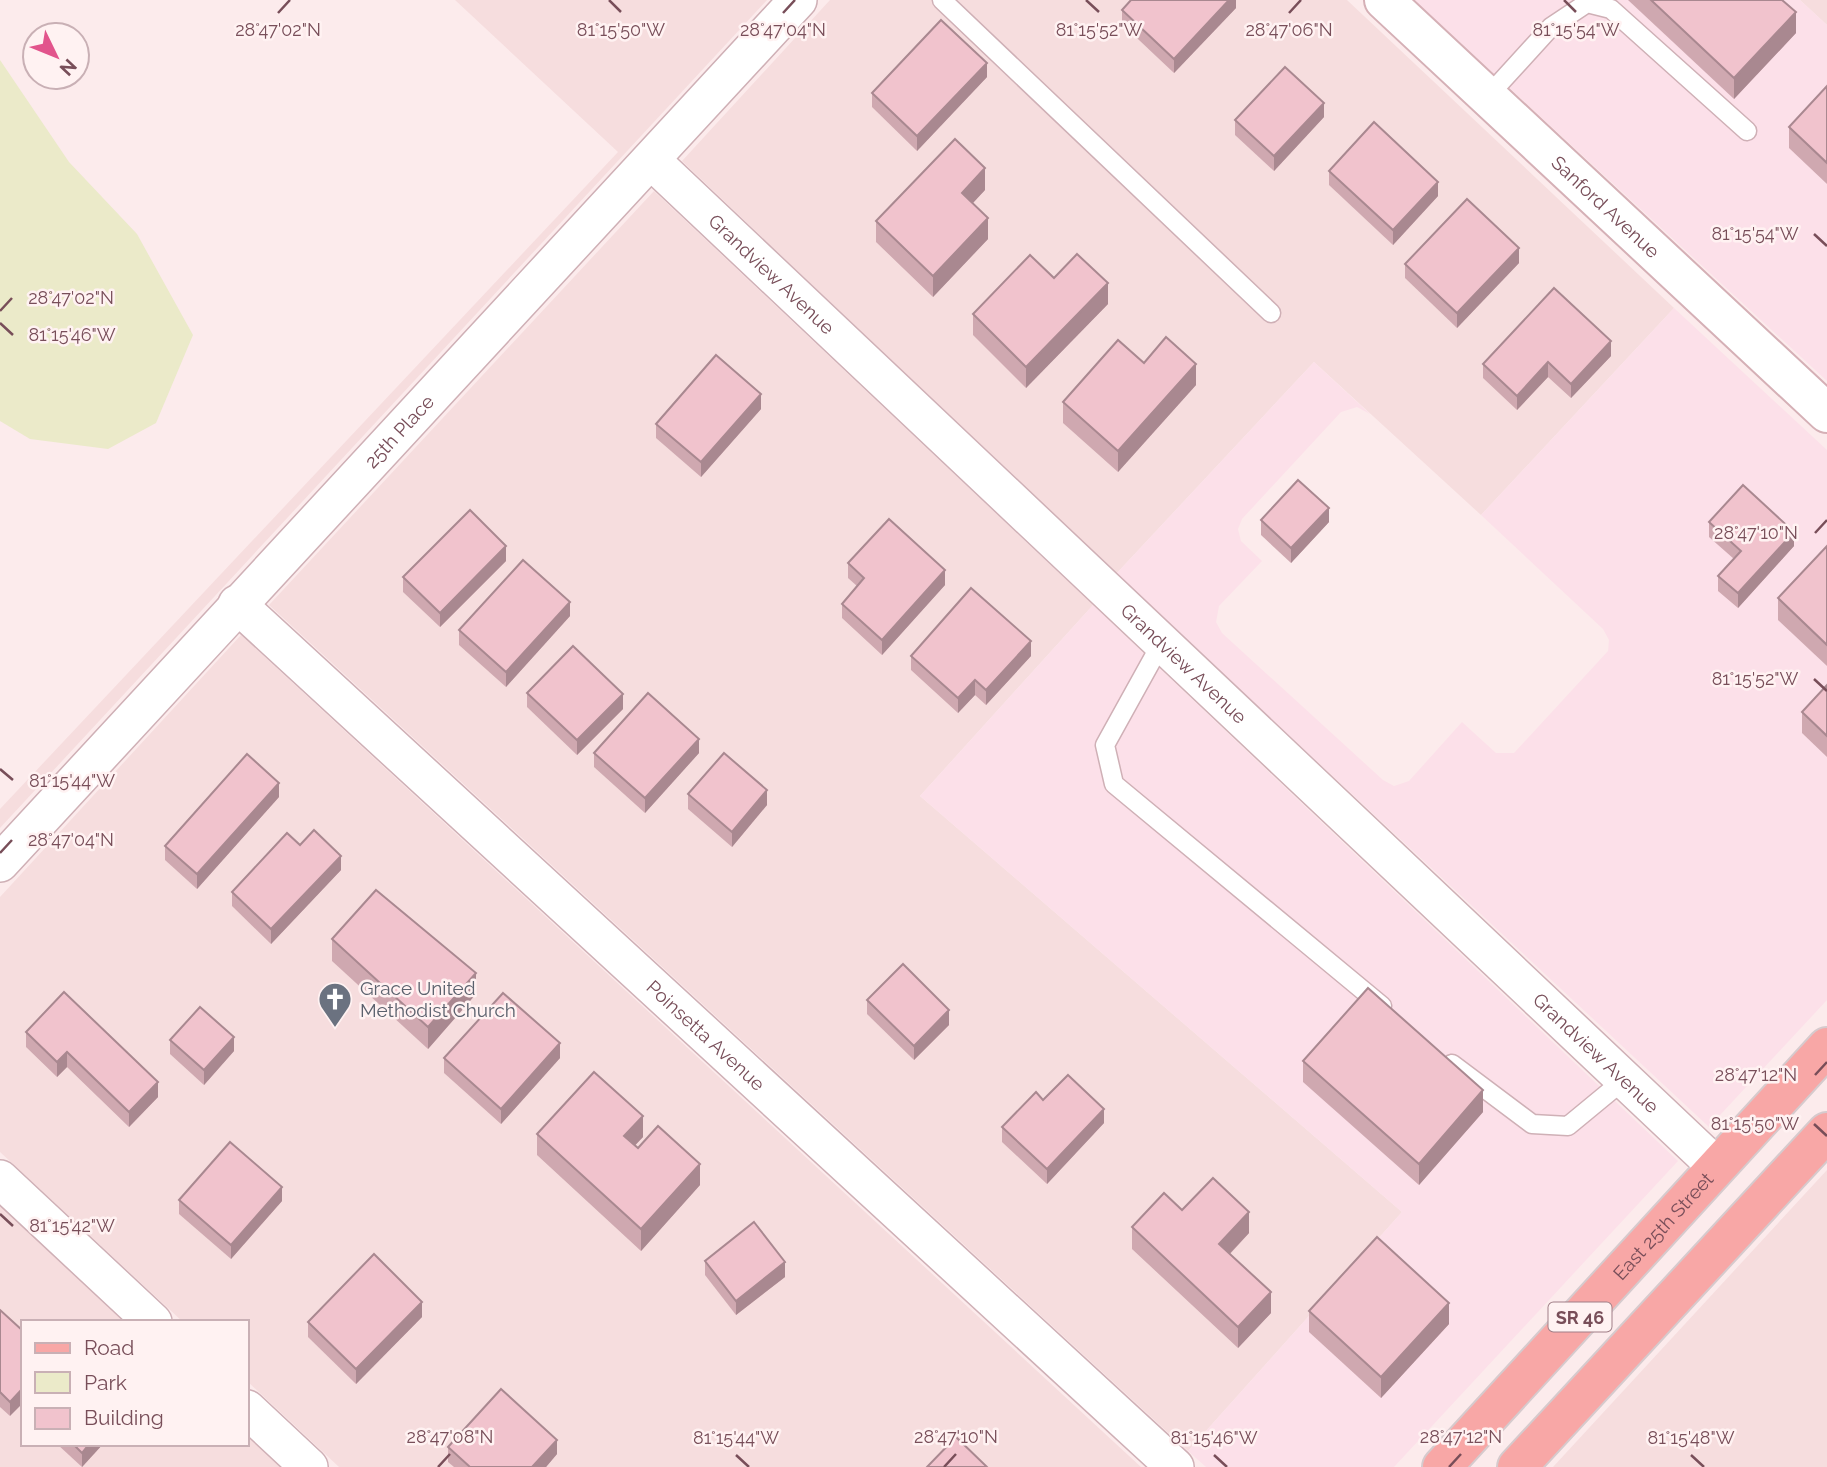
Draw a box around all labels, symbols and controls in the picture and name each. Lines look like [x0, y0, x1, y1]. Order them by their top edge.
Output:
text: 28°47'02"N [235, 19, 321, 40]
text: 81°15'50"W [577, 19, 665, 40]
text: 28°47'04"N [740, 19, 826, 40]
text: 81°15'52"W [1056, 19, 1143, 40]
text: 28°47'06"N [1245, 19, 1333, 40]
text: 81°15'54"W [1532, 19, 1620, 40]
north arrow [21, 21, 91, 91]
text: N [55, 55, 81, 80]
street label: Sanford Avenue [1547, 151, 1664, 262]
street label: Grandview Avenue [704, 209, 839, 339]
text: 81°15'54"W [1711, 223, 1799, 244]
text: 28°47'02"N [28, 287, 114, 308]
text: 81°15'46"W [28, 324, 116, 345]
street label: 25th Place [360, 390, 438, 472]
text: 28°47'10"N [1714, 522, 1798, 543]
street label: Grandview Avenue [1116, 599, 1251, 728]
text: 81°15'52"W [1712, 668, 1799, 689]
text: 81°15'44"W [29, 770, 115, 791]
text: 28°47'04"N [28, 829, 114, 850]
street label: Poinsetta Avenue [642, 976, 769, 1095]
place label: Grace United Methodist Church [360, 977, 516, 1021]
church icon: Grace United Methodist Church [316, 980, 354, 1029]
street label: Grandview Avenue [1529, 988, 1663, 1117]
text: 28°47'12"N [1715, 1064, 1797, 1085]
text: 81°15'50"W [1711, 1113, 1799, 1134]
street label: East 25th Street [1608, 1167, 1718, 1284]
text: 81°15'42"W [29, 1215, 115, 1236]
road number: SR 46 [1548, 1302, 1612, 1332]
legend [21, 1320, 248, 1446]
text: Road [84, 1335, 134, 1360]
text: Park [84, 1370, 127, 1395]
text: Building [84, 1405, 164, 1430]
text: 28°47'08"N [407, 1426, 493, 1447]
text: 28°47'10"N [914, 1426, 998, 1447]
text: 28°47'12"N [1420, 1426, 1502, 1447]
text: 81°15'44"W [693, 1427, 779, 1448]
text: 81°15'46"W [1170, 1427, 1258, 1448]
text: 81°15'48"W [1648, 1427, 1735, 1448]

